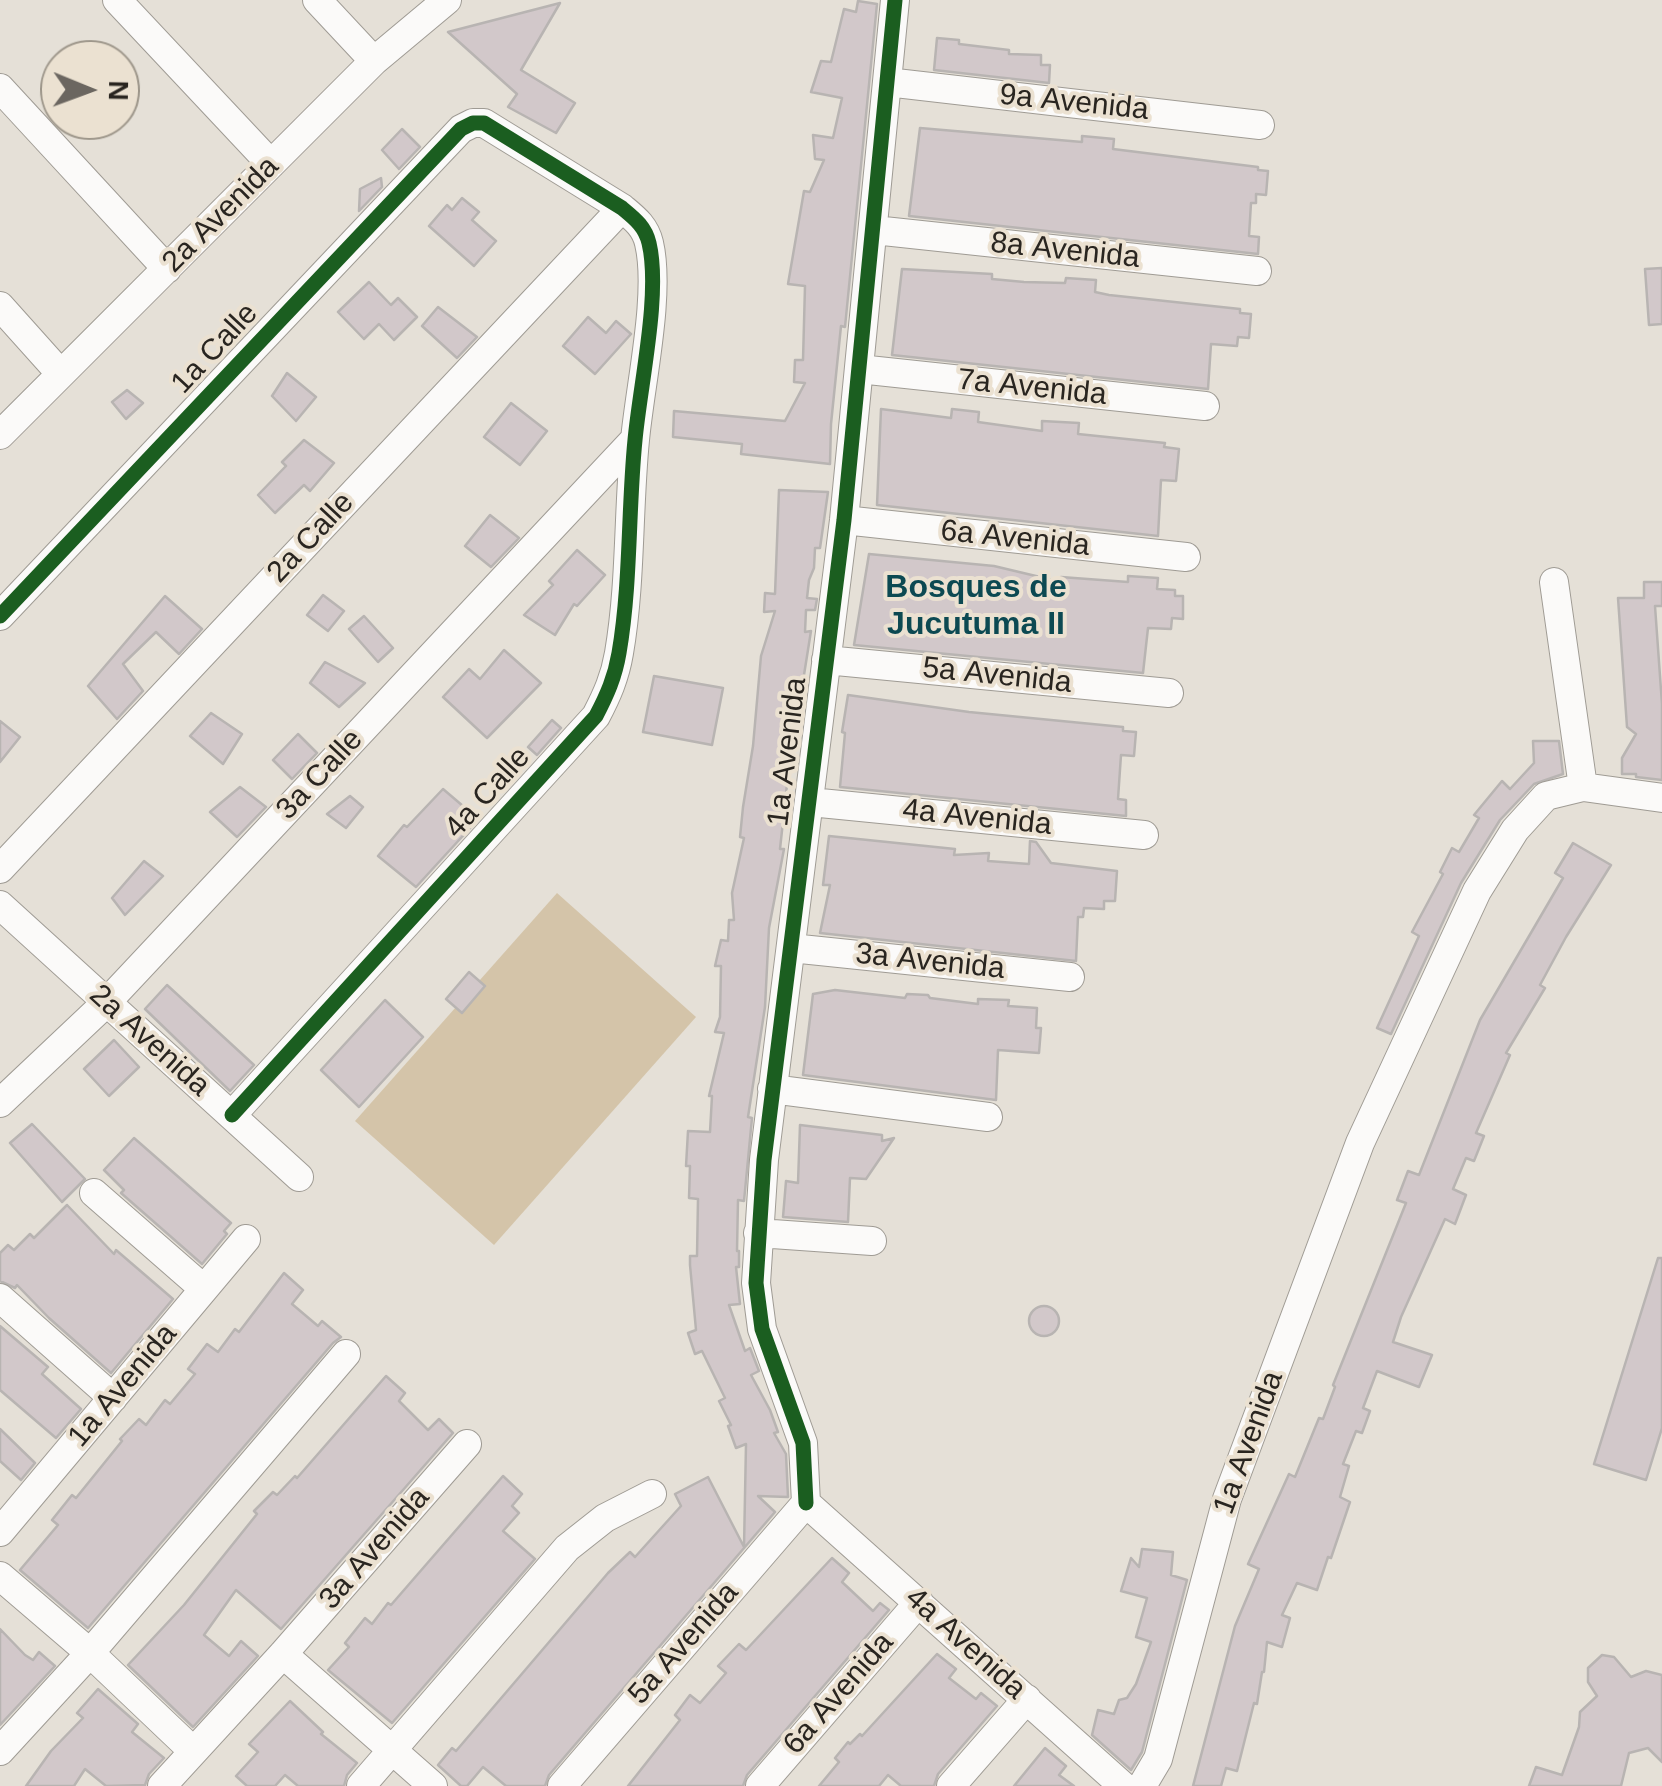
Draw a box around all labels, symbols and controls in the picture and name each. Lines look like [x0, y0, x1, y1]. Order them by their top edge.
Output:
north arrow [40, 40, 140, 140]
street label: 9a Avenida [998, 77, 1150, 129]
text: N [103, 80, 134, 101]
street label: 2a Avenida [155, 149, 287, 281]
street label: 8a Avenida [989, 225, 1141, 277]
street label: 1a Calle [164, 296, 266, 402]
street label: 7a Avenida [956, 362, 1108, 414]
street label: 2a Calle [260, 485, 362, 591]
street label: 6a Avenida [939, 513, 1091, 565]
district label: Bosques de Jucutuma II [885, 569, 1067, 644]
street label: 5a Avenida [921, 650, 1073, 702]
street label: 1a Avenida [761, 676, 815, 828]
street label: 3a Calle [269, 722, 371, 828]
street label: 4a Calle [438, 740, 538, 846]
street label: 4a Avenida [901, 792, 1053, 844]
street label: 3a Avenida [854, 936, 1006, 988]
street label: 2a Avenida [81, 978, 217, 1104]
street label: 1a Avenida [61, 1317, 185, 1455]
street label: 1a Avenida [1207, 1367, 1291, 1519]
street label: 3a Avenida [312, 1481, 438, 1617]
street label: 5a Avenida [621, 1576, 747, 1712]
street label: 4a Avenida [897, 1581, 1033, 1707]
street label: 6a Avenida [776, 1626, 902, 1762]

